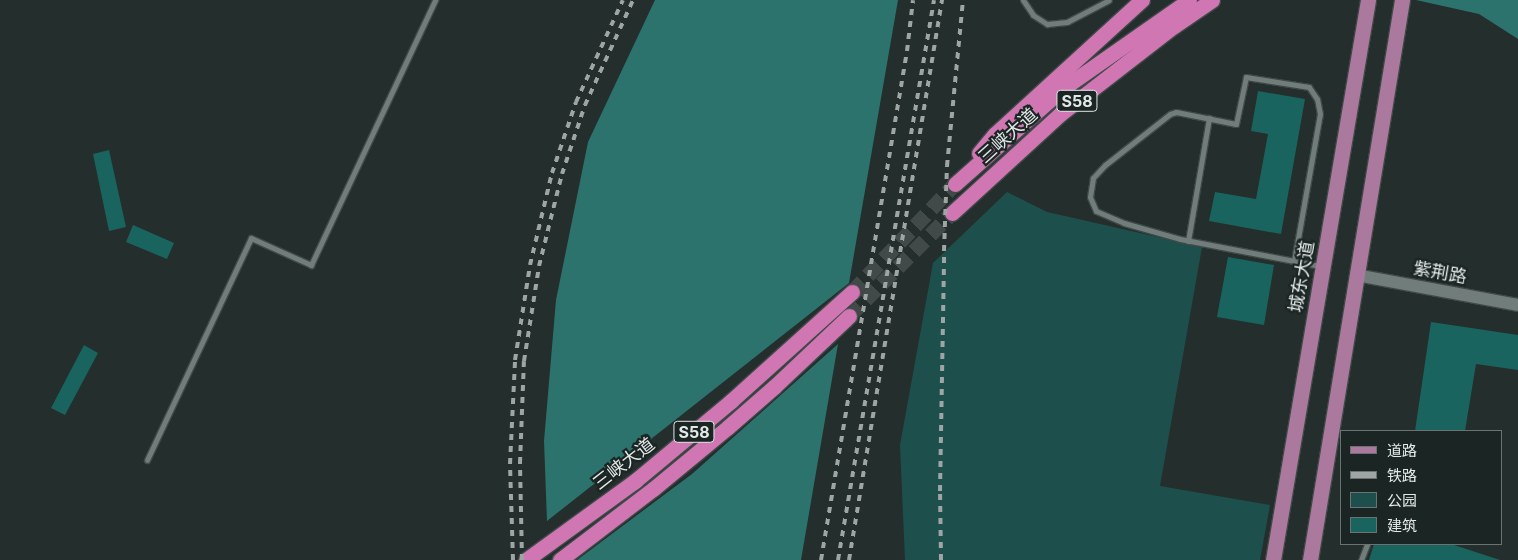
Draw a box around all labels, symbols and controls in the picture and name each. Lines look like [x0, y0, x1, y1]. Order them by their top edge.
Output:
road number: S58 [1056, 88, 1098, 114]
street label: 三峡大道 [974, 104, 1042, 168]
street label: 城东大道 [1285, 240, 1319, 314]
street label: 紫荆路 [1412, 258, 1468, 288]
road number: S58 [673, 418, 715, 446]
legend [1340, 430, 1503, 545]
street label: 三峡大道 [589, 433, 659, 495]
text: 道路 [1387, 441, 1417, 460]
text: 铁路 [1387, 466, 1417, 485]
text: 公园 [1387, 491, 1417, 510]
text: 建筑 [1387, 516, 1417, 535]

